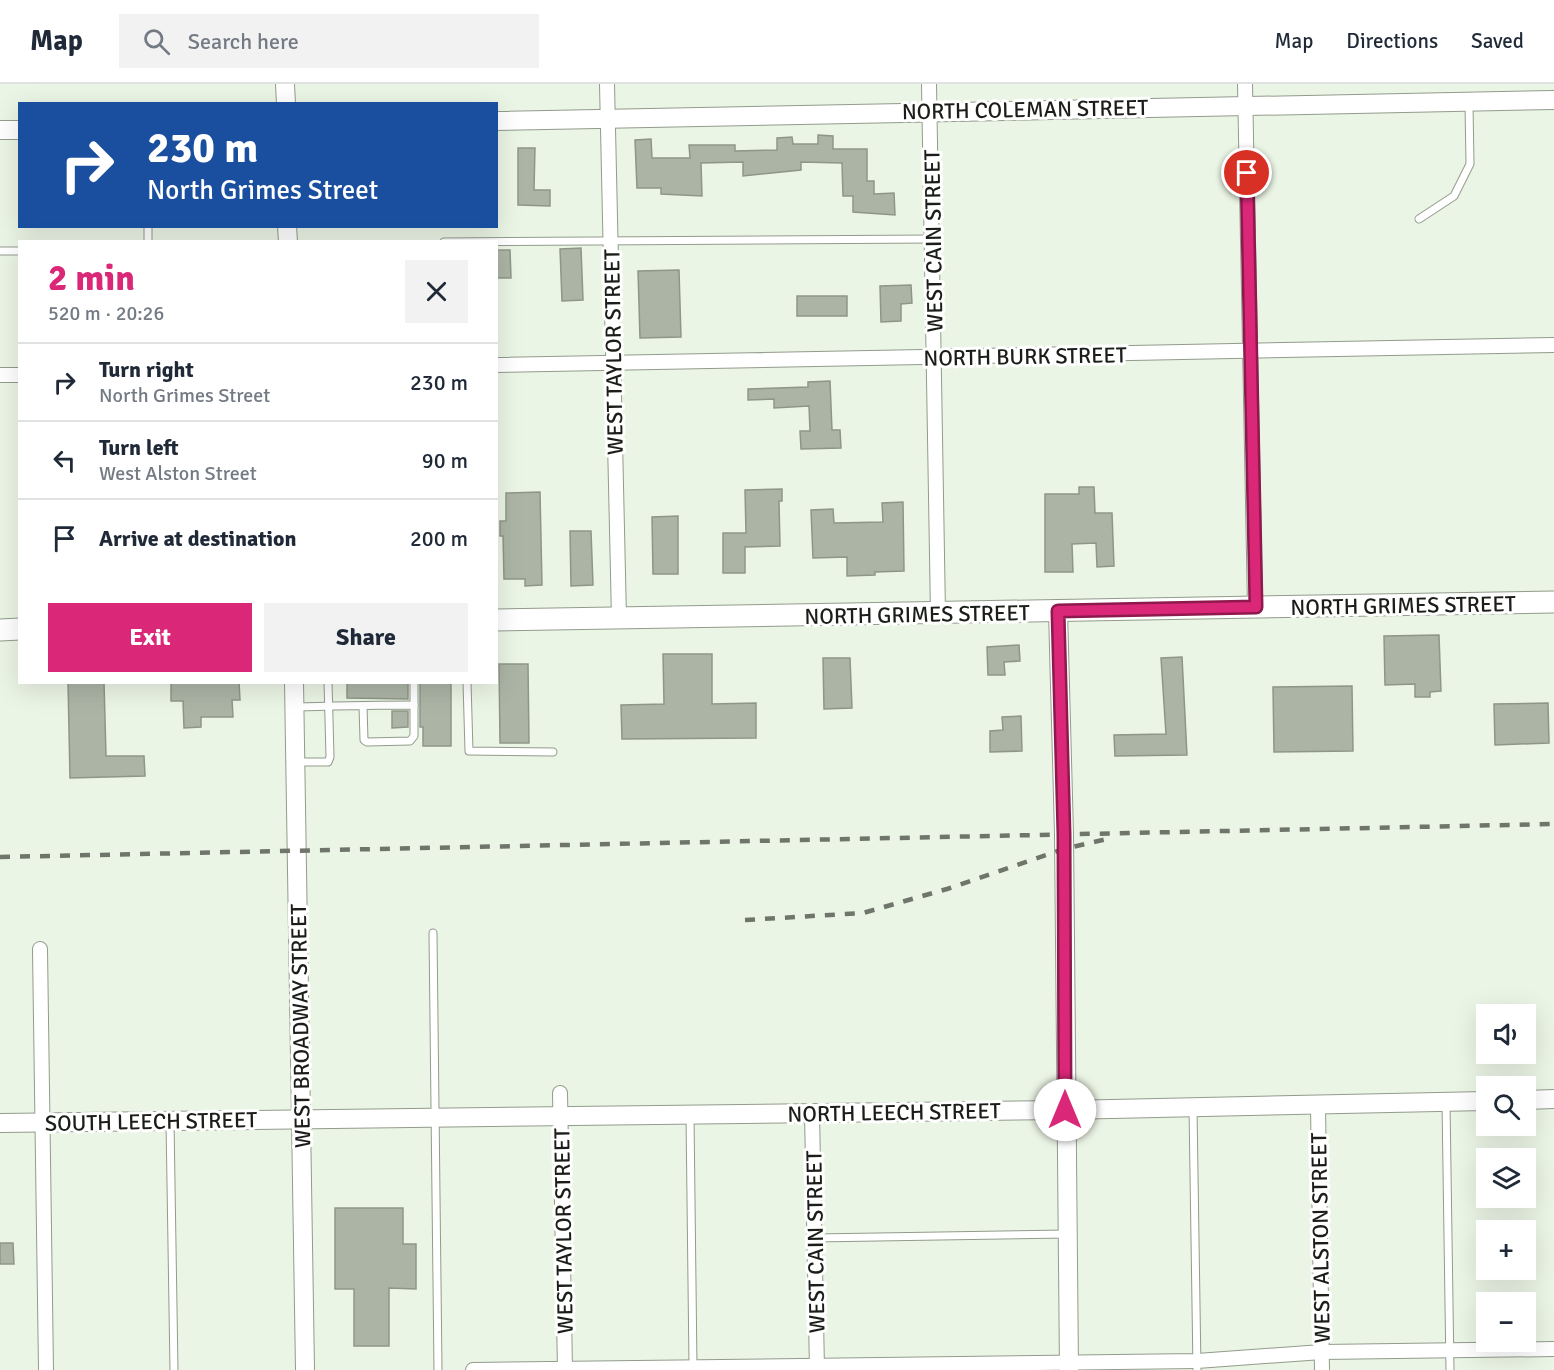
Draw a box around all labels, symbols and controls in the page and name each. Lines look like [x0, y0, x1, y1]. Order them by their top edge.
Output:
search box [119, 14, 539, 68]
text: Map [30, 24, 83, 58]
icon: search [140, 25, 173, 58]
text: Search here [188, 28, 299, 55]
text: Map [1275, 28, 1313, 54]
text: Directions [1346, 28, 1438, 54]
text: Saved [1471, 28, 1524, 54]
street label: NORTH COLEMAN STREET [902, 94, 1149, 125]
text: 230 m [147, 123, 258, 174]
icon: right [48, 126, 126, 204]
pin [1221, 147, 1272, 198]
street label: WEST CAIN STREET [918, 149, 949, 333]
icon: arrive [1230, 156, 1263, 189]
text: North Grimes Street [147, 174, 378, 207]
street label: WEST TAYLOR STREET [598, 249, 629, 455]
text: 2 min [48, 256, 135, 301]
button: close [405, 260, 468, 323]
text: 520 m · 20:26 [48, 301, 164, 326]
street label: NORTH BURK STREET [923, 341, 1127, 372]
text: Turn right [99, 356, 194, 383]
icon: right [48, 366, 81, 399]
text: 230 m [410, 369, 468, 396]
text: North Grimes Street [99, 383, 270, 408]
text: Turn left [99, 434, 179, 461]
icon: left [48, 444, 81, 477]
text: 90 m [422, 447, 468, 474]
text: West Alston Street [99, 461, 257, 486]
icon: arrive [48, 522, 81, 555]
text: Arrive at destination [99, 525, 296, 552]
text: 200 m [410, 525, 468, 552]
street label: NORTH GRIMES STREET [1290, 590, 1516, 621]
street label: NORTH GRIMES STREET [804, 599, 1030, 630]
button: Exit [48, 603, 252, 672]
button: Share [264, 603, 468, 672]
street label: WEST BROADWAY STREET [285, 903, 316, 1148]
map controls [1476, 1004, 1536, 1352]
button: sound [1476, 1004, 1536, 1064]
button: search [1476, 1076, 1536, 1136]
position arrow [1033, 1078, 1097, 1142]
street label: NORTH LEECH STREET [787, 1097, 1001, 1128]
street label: SOUTH LEECH STREET [45, 1106, 258, 1137]
street label: WEST TAYLOR STREET [548, 1128, 579, 1334]
street label: WEST ALSTON STREET [1305, 1132, 1336, 1344]
button: layers [1476, 1148, 1536, 1208]
street label: WEST CAIN STREET [800, 1150, 831, 1334]
button: + [1476, 1220, 1536, 1280]
button: − [1476, 1292, 1536, 1352]

